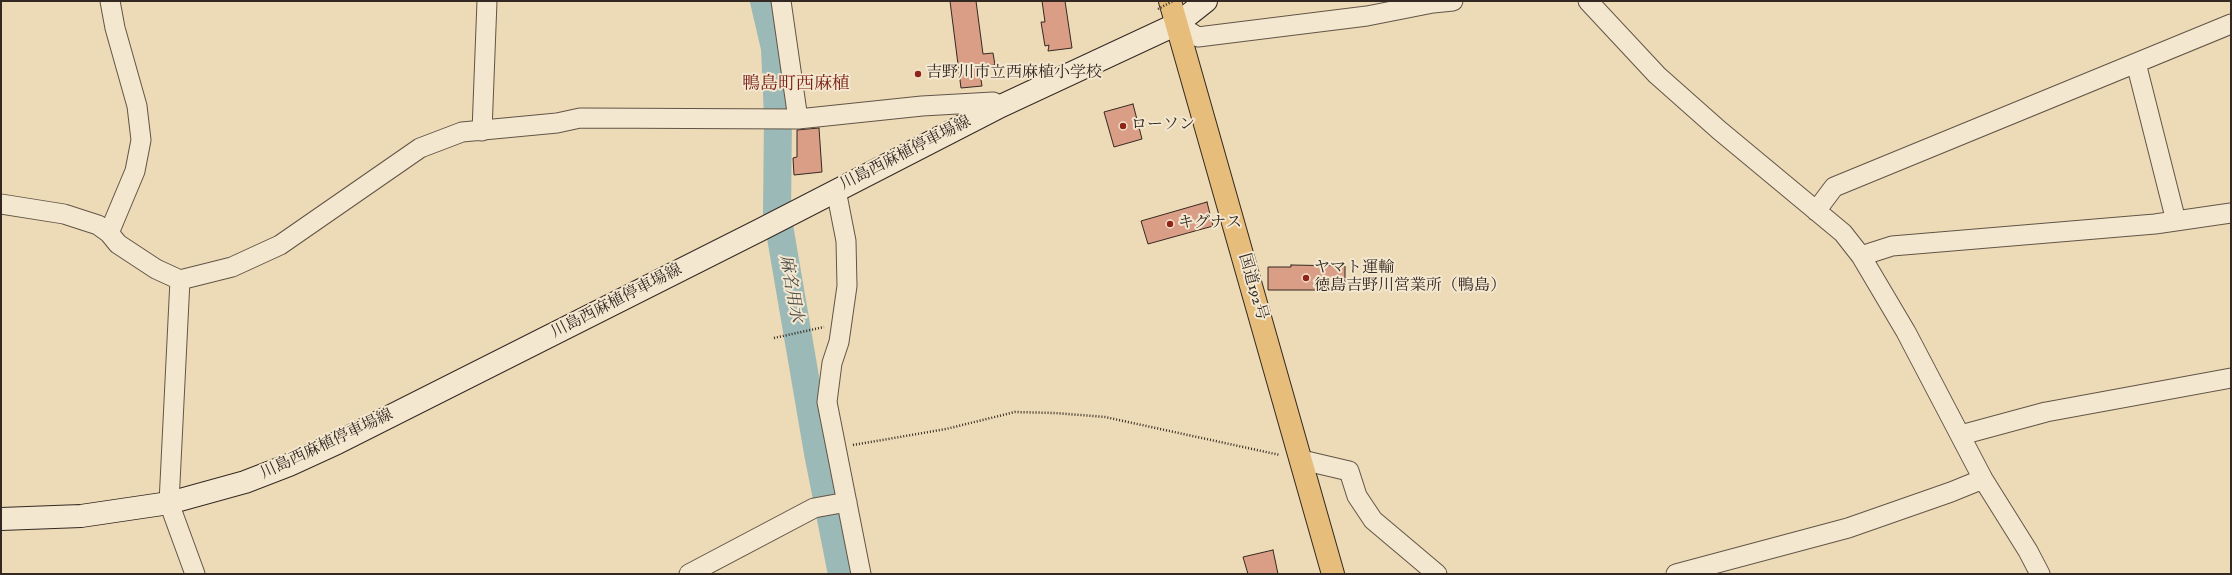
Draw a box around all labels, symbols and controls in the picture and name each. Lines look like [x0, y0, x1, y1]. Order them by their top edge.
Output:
place label: 吉野川市立西麻植小学校 [926, 64, 1102, 84]
marker: 吉野川市立西麻植小学校 [913, 69, 923, 79]
district label: 鴨島町西麻植 [742, 74, 850, 96]
street label: 川島西麻植停車場線 [837, 113, 975, 195]
place label: ローソン [1131, 116, 1195, 136]
marker: ローソン [1118, 121, 1128, 131]
place label: キグナス [1178, 214, 1242, 234]
marker: キグナス [1165, 219, 1175, 229]
street label: 国道192号 [1233, 251, 1271, 323]
water label: 麻名用水 [774, 254, 806, 324]
place label: ヤマト運輸 徳島吉野川営業所（鴨島） [1314, 259, 1506, 297]
street label: 川島西麻植停車場線 [548, 261, 686, 343]
marker: ヤマト運輸 徳島吉野川営業所（鴨島） [1301, 273, 1311, 283]
street label: 川島西麻植停車場線 [258, 406, 396, 484]

